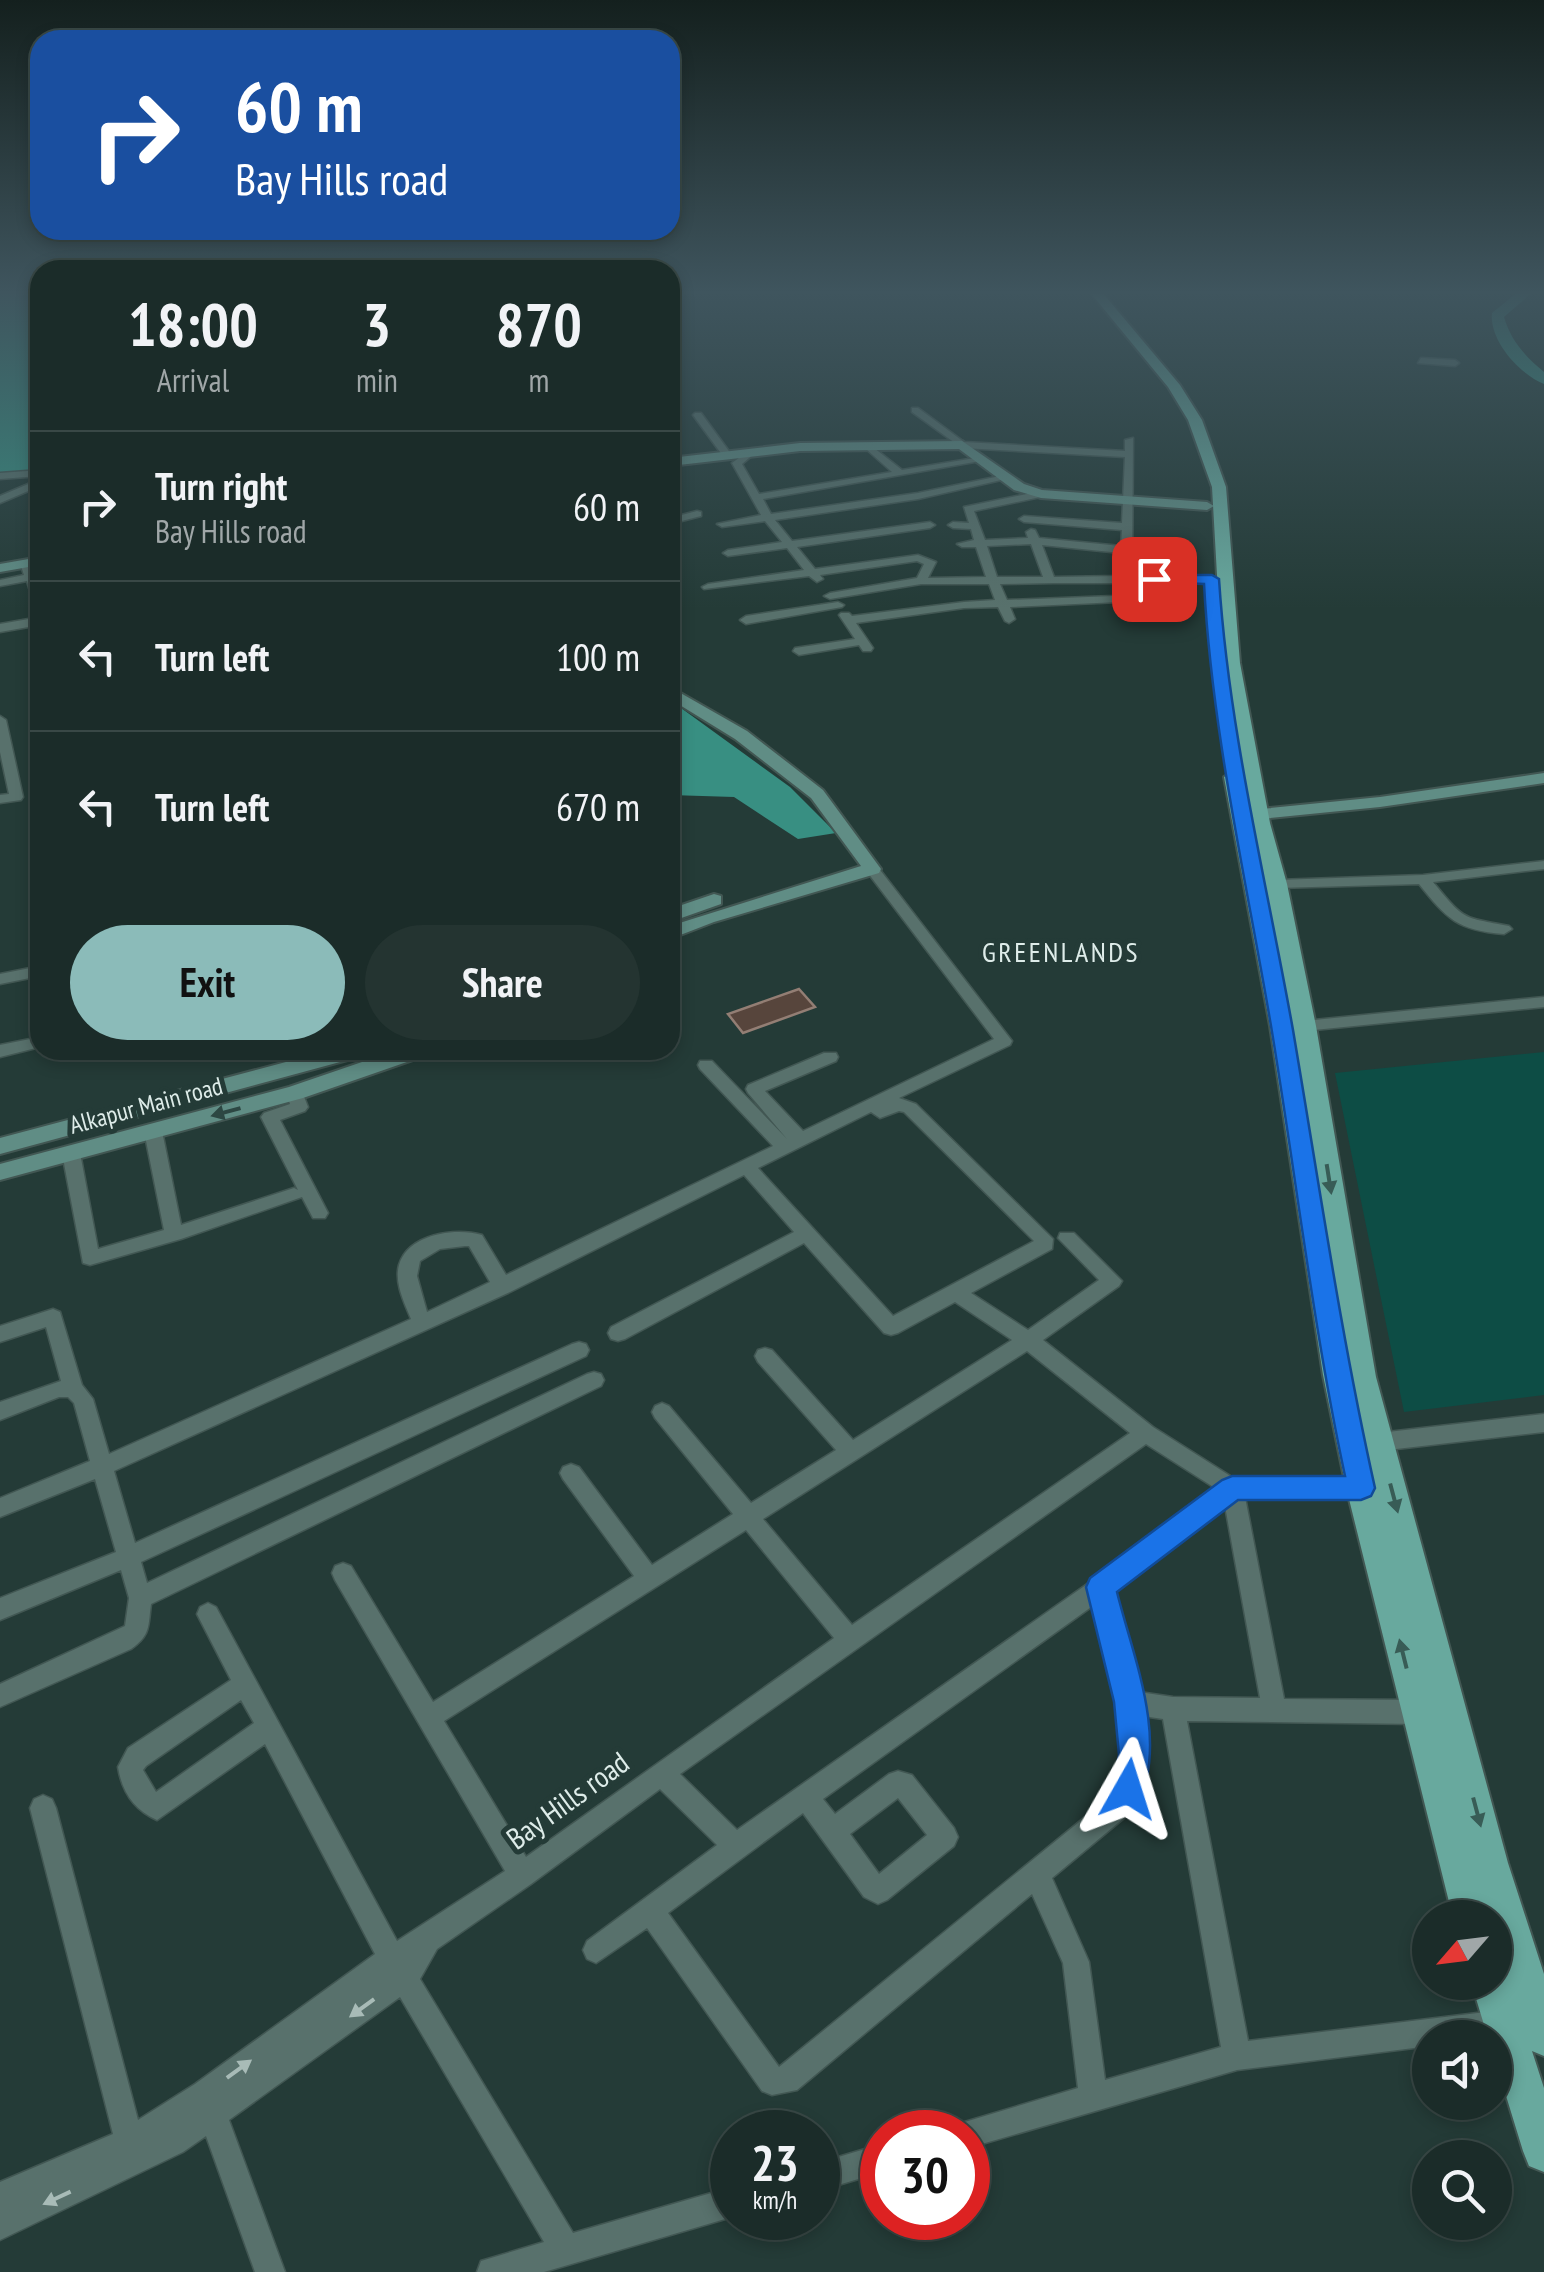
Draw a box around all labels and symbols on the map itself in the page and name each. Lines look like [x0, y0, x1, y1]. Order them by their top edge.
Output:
pin [1112, 537, 1197, 622]
district label: GREENLANDS [982, 933, 1140, 970]
street label: Alkapur Main road [66, 1069, 226, 1141]
one-way arrow [211, 1104, 242, 1120]
one-way arrow [1322, 1164, 1337, 1196]
one-way arrow [1386, 1483, 1402, 1514]
one-way arrow [1395, 1638, 1411, 1669]
position arrow [1076, 1737, 1180, 1841]
street label: Bay Hills road [498, 1742, 636, 1857]
one-way arrow [1469, 1797, 1485, 1828]
north arrow [1412, 1900, 1512, 2000]
one-way arrow [349, 1998, 375, 2018]
one-way arrow [226, 2060, 252, 2079]
speed limit sign: 30 [860, 2110, 990, 2240]
one-way arrow [42, 2189, 71, 2206]

